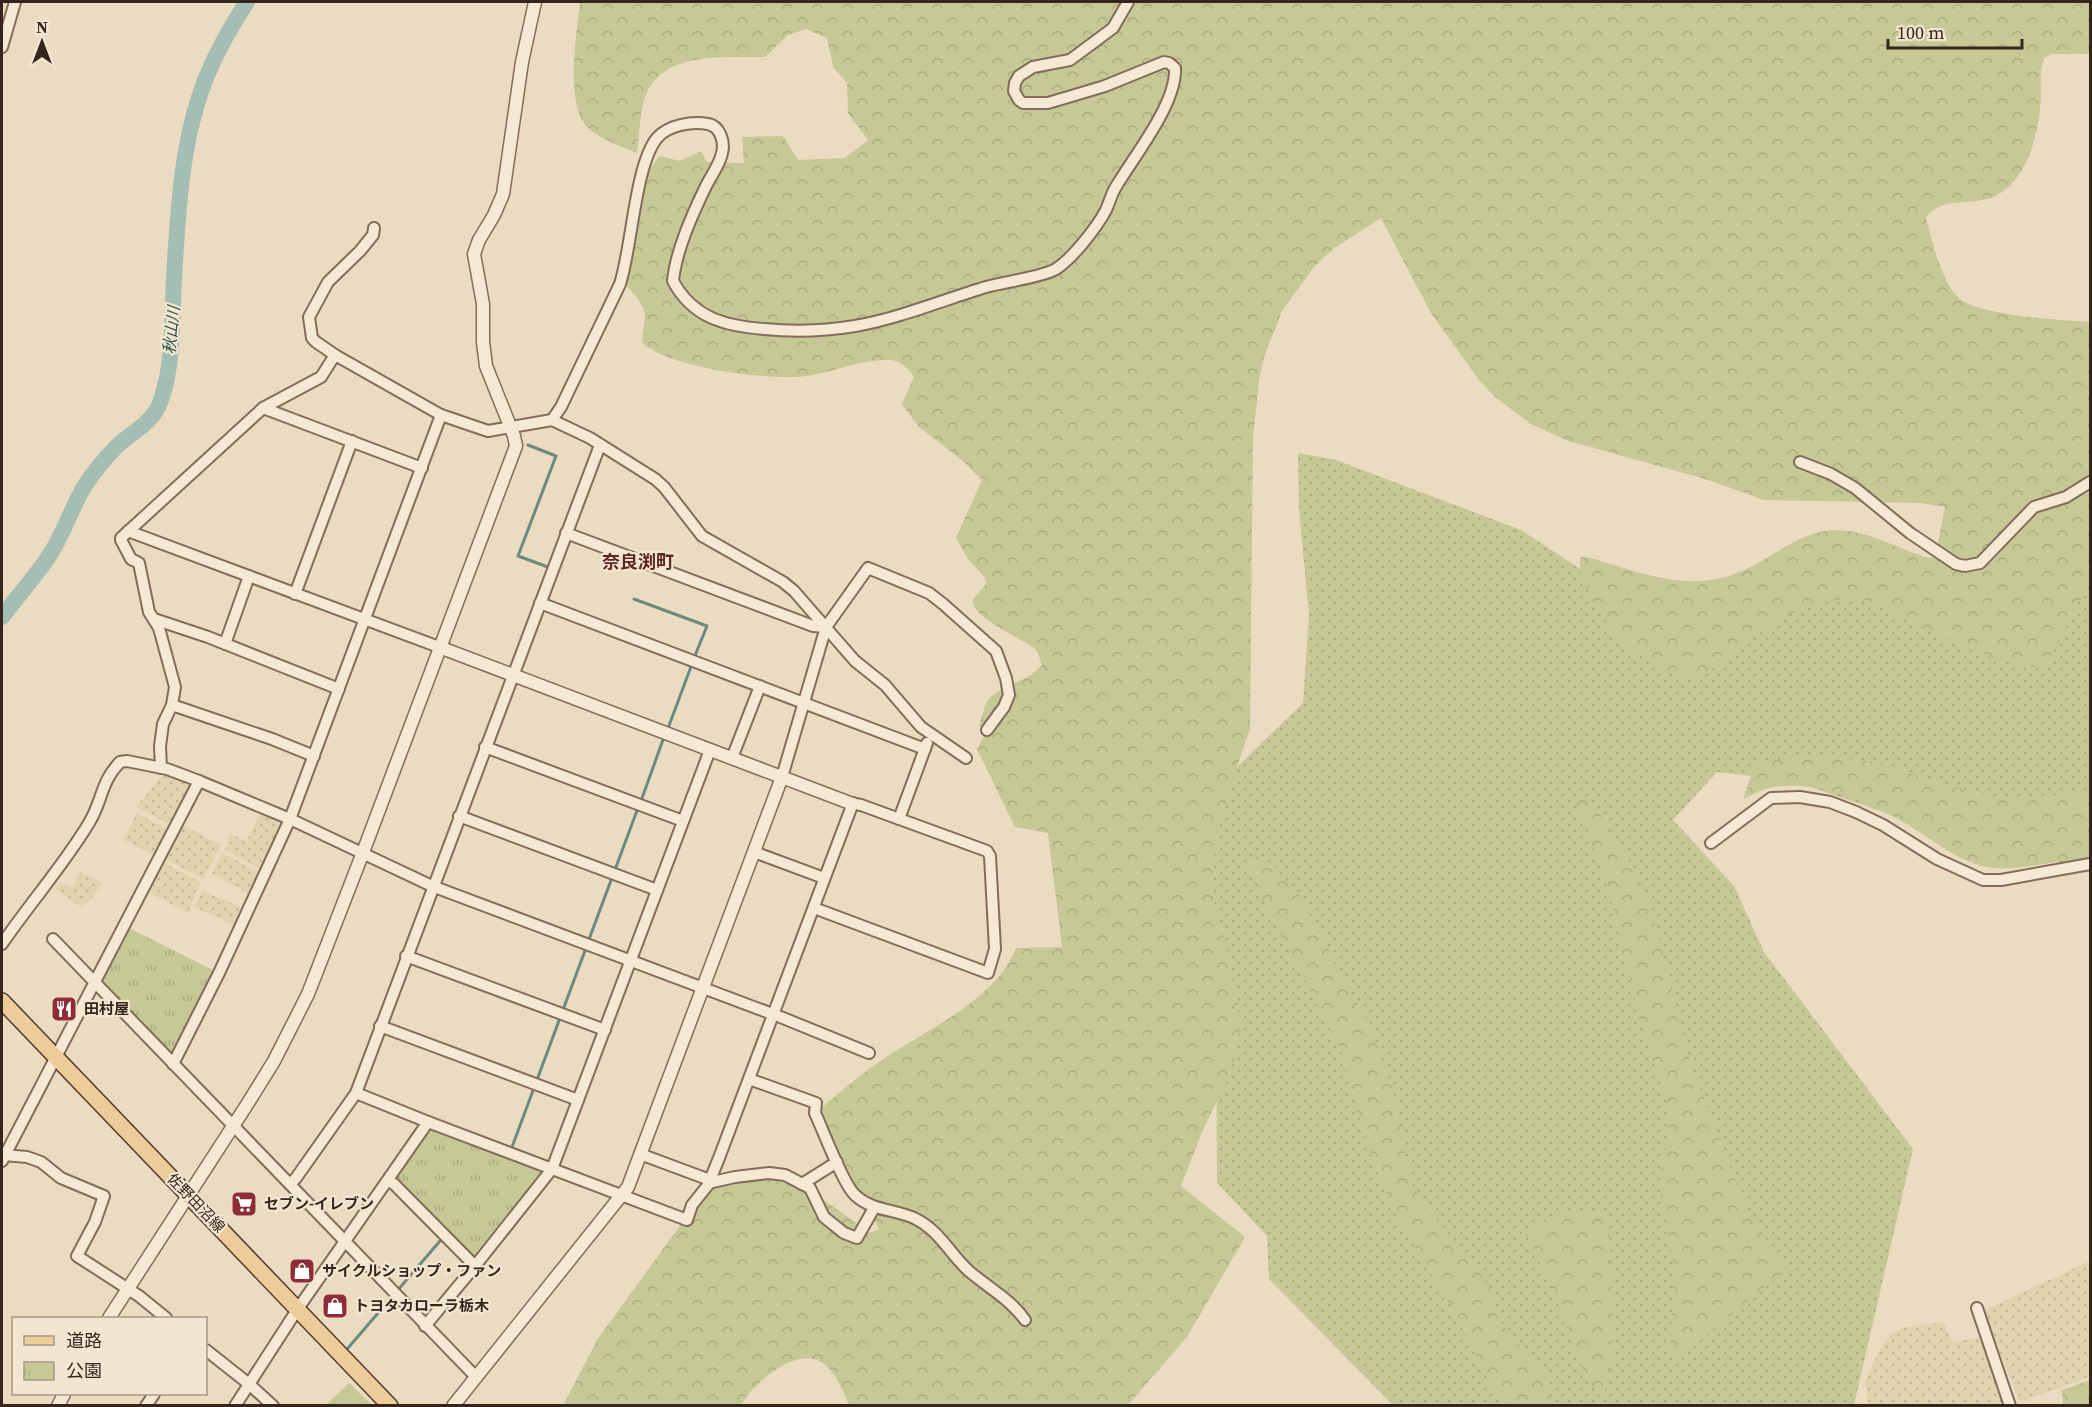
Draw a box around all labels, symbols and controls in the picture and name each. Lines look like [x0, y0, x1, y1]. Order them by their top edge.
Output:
north arrow [12, 12, 72, 72]
scale bar [1888, 12, 2022, 50]
text: N [36, 16, 48, 38]
text: 100 m [1897, 20, 1944, 45]
water label: 秋山川 [158, 303, 185, 355]
district label: 奈良渕町 [602, 549, 674, 574]
restaurant icon: 田村屋 [49, 994, 79, 1024]
place label: 田村屋 [84, 998, 129, 1019]
street label: 佐野田沼線 [163, 1168, 230, 1237]
supermarket icon: セブン-イレブン [229, 1189, 259, 1219]
place label: セブン-イレブン [264, 1193, 374, 1214]
shop icon: サイクルショップ・ファン [287, 1256, 317, 1286]
place label: サイクルショップ・ファン [322, 1260, 501, 1281]
shop icon: トヨタカローラ栃木 [320, 1291, 350, 1321]
place label: トヨタカローラ栃木 [354, 1295, 489, 1316]
legend [12, 1317, 207, 1395]
text: 道路 [66, 1328, 102, 1353]
text: 公園 [66, 1358, 102, 1383]

